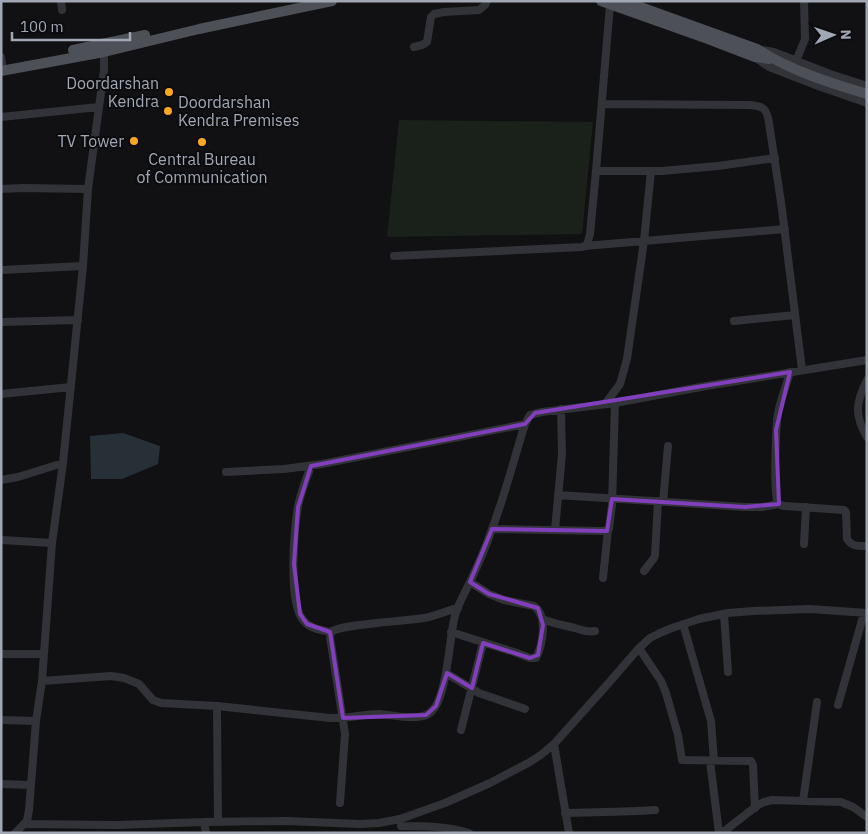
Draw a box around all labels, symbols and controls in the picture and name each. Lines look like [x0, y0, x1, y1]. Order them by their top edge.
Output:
scale bar [12, 10, 130, 42]
north arrow [808, 10, 858, 60]
text: 100 m [20, 17, 64, 36]
text: N [837, 29, 855, 40]
place label: Doordarshan Kendra [66, 73, 159, 111]
marker: Doordarshan Kendra [163, 86, 175, 98]
place label: Doordarshan Kendra Premises [178, 92, 299, 130]
marker: Doordarshan Kendra Premises [162, 105, 174, 117]
place label: TV Tower [57, 131, 124, 151]
marker: TV Tower [128, 135, 140, 147]
marker: Central Bureau of Communication [196, 136, 208, 148]
place label: Central Bureau of Communication [136, 149, 268, 187]

